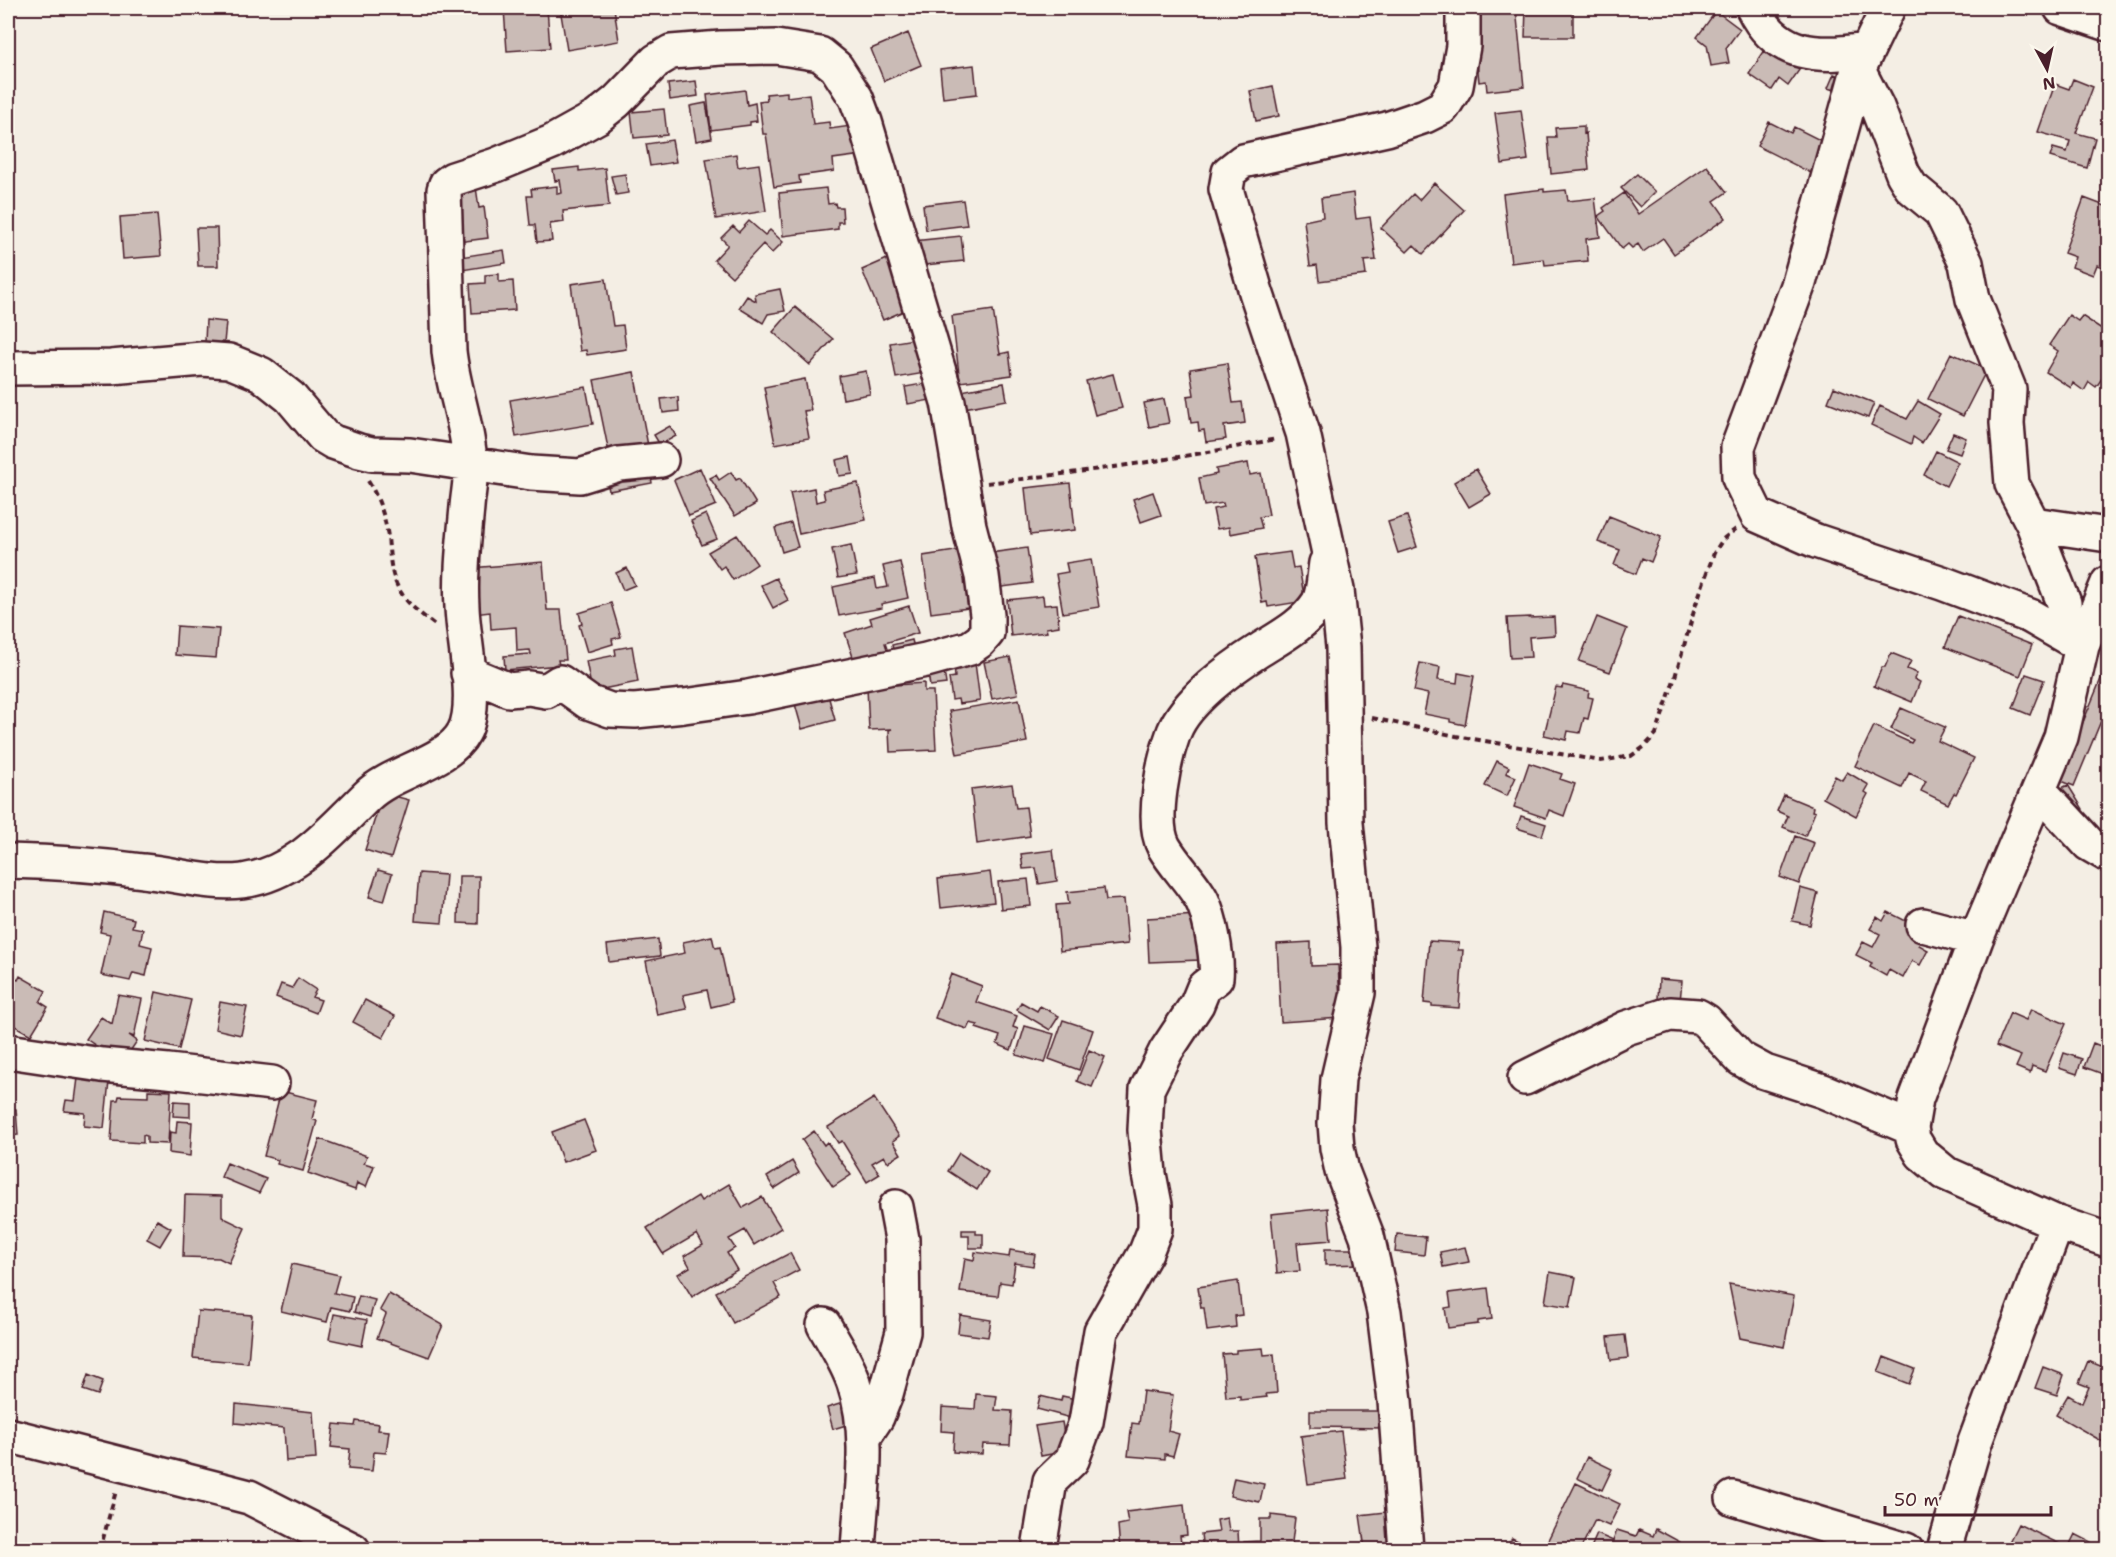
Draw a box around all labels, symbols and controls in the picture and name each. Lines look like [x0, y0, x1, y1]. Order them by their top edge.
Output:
north arrow [2017, 39, 2077, 99]
text: N [2041, 72, 2057, 95]
scale bar [1885, 1479, 2052, 1517]
text: 50 m [1894, 1488, 1939, 1512]

